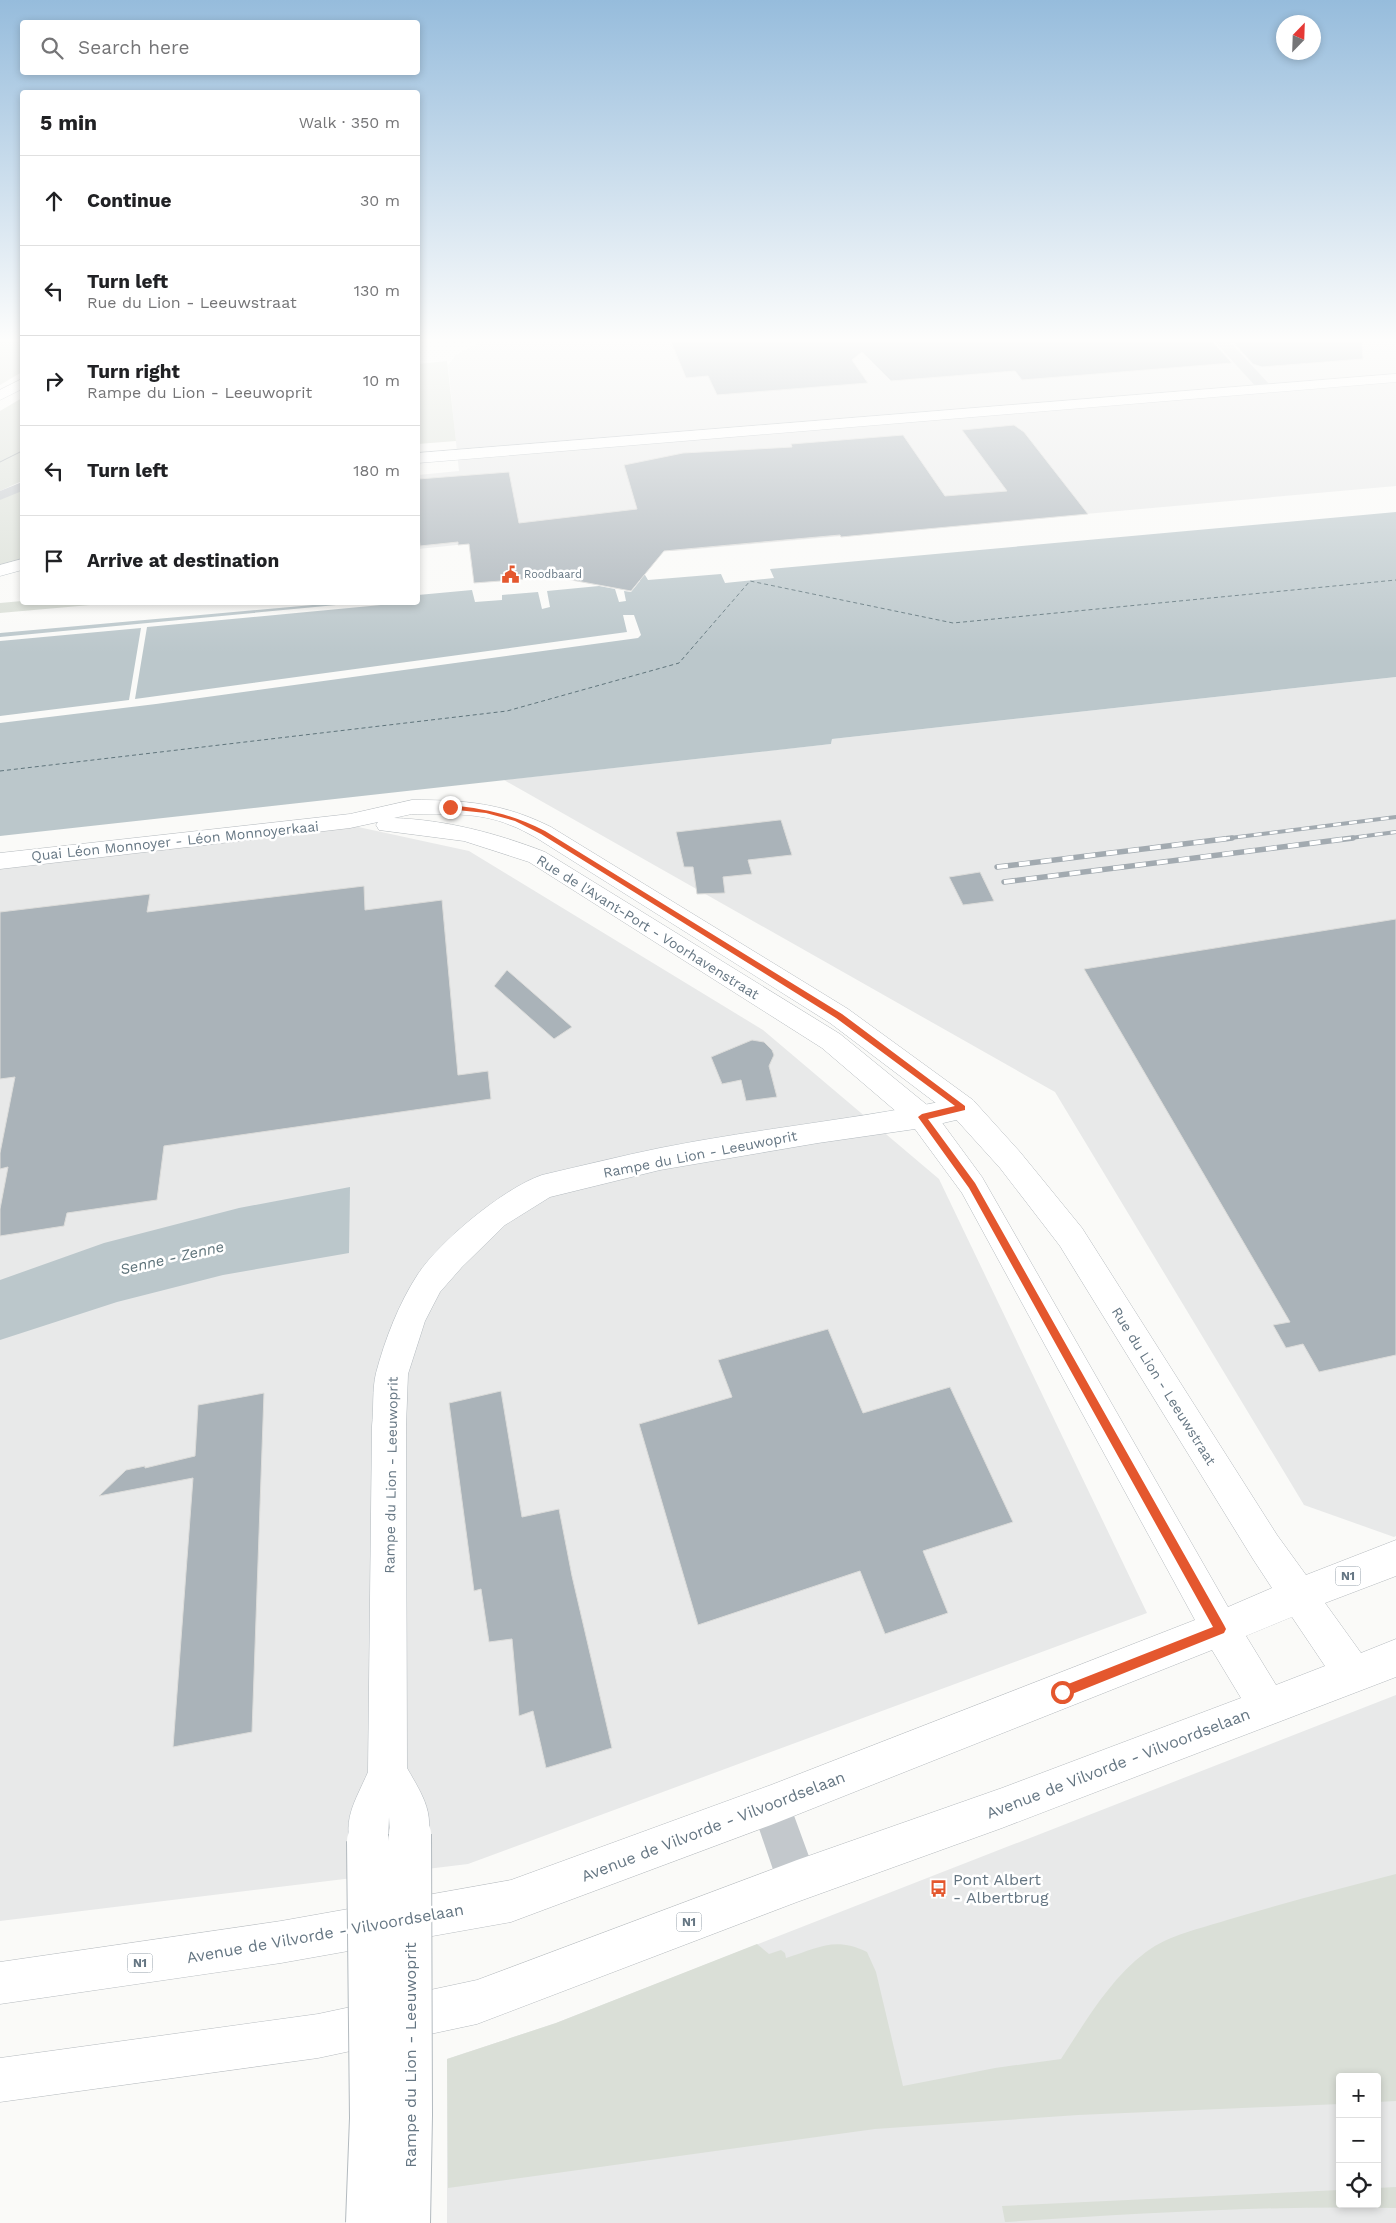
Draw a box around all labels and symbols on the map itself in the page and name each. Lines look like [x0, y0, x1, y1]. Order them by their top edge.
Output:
north arrow [1276, 15, 1321, 60]
public building icon: Roodbaard [500, 564, 520, 584]
place label: Roodbaard [524, 568, 582, 581]
route end [439, 796, 462, 819]
street label: Quai Léon Monnoyer - Léon Monnoyerkaai [30, 818, 320, 864]
street label: Rue de l'Avant-Port - Voorhavenstraat [534, 852, 762, 1002]
street label: Rampe du Lion - Leeuwoprit [602, 1127, 798, 1181]
water label: Senne - Zenne [118, 1237, 226, 1279]
street label: Rue du Lion - Leeuwstraat [1109, 1304, 1219, 1468]
street label: Rampe du Lion - Leeuwoprit [381, 1376, 401, 1574]
road number: N1 [1336, 1566, 1360, 1585]
route start [1051, 1681, 1074, 1704]
street label: Avenue de Vilvorde - Vilvoordselaan [984, 1704, 1253, 1823]
street label: Avenue de Vilvorde - Vilvoordselaan [579, 1767, 848, 1886]
place label: Pont Albert - Albertbrug [953, 1870, 1049, 1907]
bus stop icon: Pont Albert - Albertbrug [929, 1878, 949, 1898]
street label: Avenue de Vilvorde - Vilvoordselaan [185, 1900, 465, 1967]
road number: N1 [676, 1912, 702, 1931]
street label: Rampe du Lion - Leeuwoprit [401, 1942, 420, 2168]
road number: N1 [128, 1954, 152, 1972]

